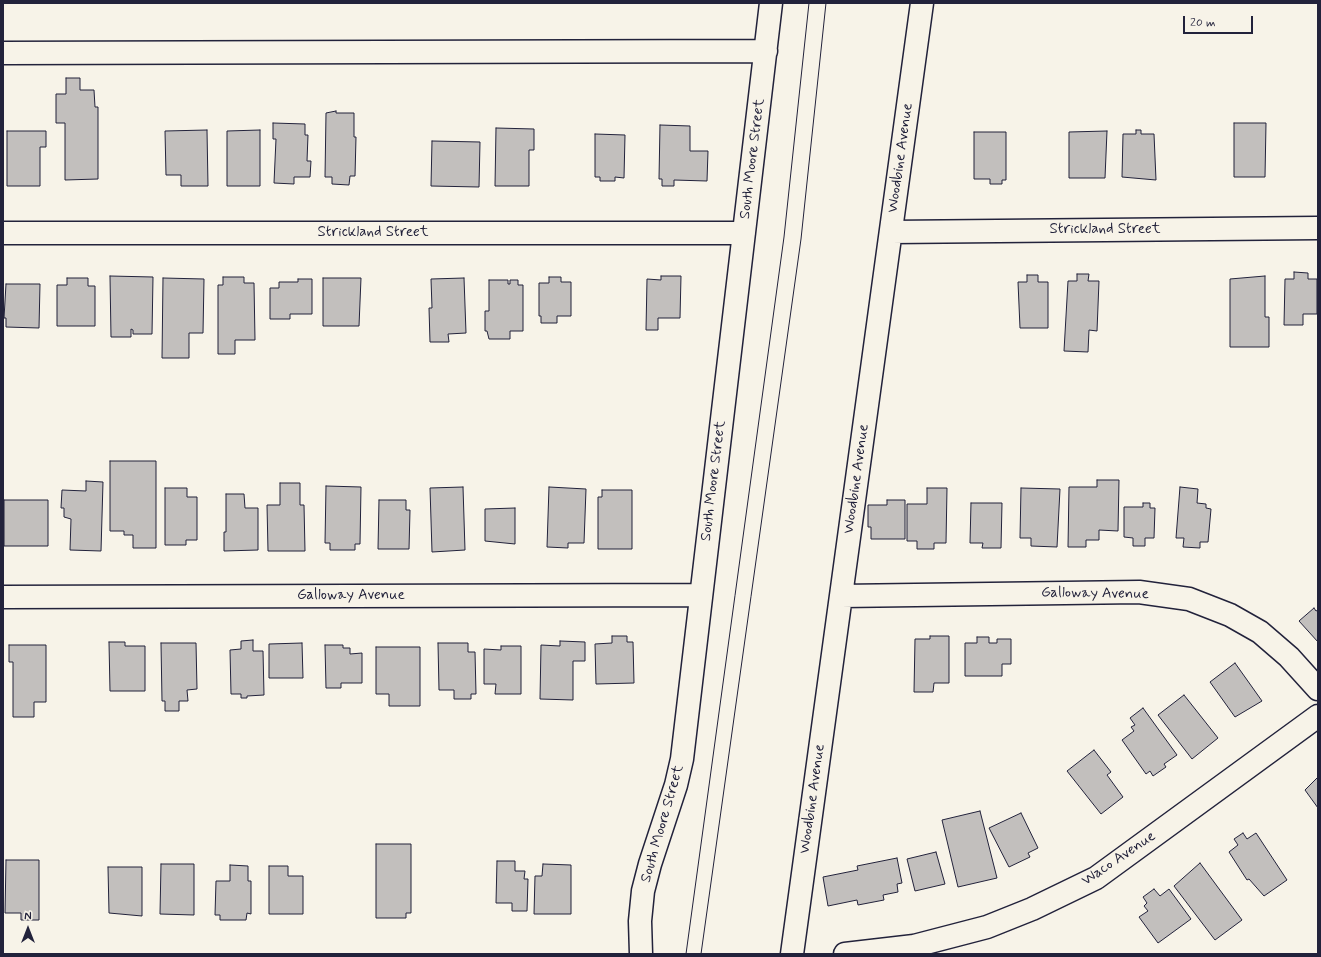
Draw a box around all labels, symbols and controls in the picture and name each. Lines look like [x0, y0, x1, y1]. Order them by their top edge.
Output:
scale bar [1185, 8, 1255, 34]
text: 20 m [1190, 15, 1216, 31]
street label: South Moore Street [737, 98, 769, 220]
street label: Woodbine Avenue [884, 102, 918, 214]
street label: Strickland Street [1049, 221, 1161, 239]
street label: Strickland Street [317, 224, 429, 242]
street label: South Moore Street [698, 420, 730, 542]
street label: Woodbine Avenue [840, 423, 874, 535]
street label: Galloway Avenue [1041, 584, 1149, 604]
street label: Galloway Avenue [297, 587, 405, 605]
street label: Woodbine Avenue [796, 743, 830, 855]
street label: South Moore Street [638, 763, 688, 885]
street label: Waco Avenue [1079, 828, 1159, 890]
north arrow [8, 909, 48, 949]
text: N [24, 910, 32, 924]

